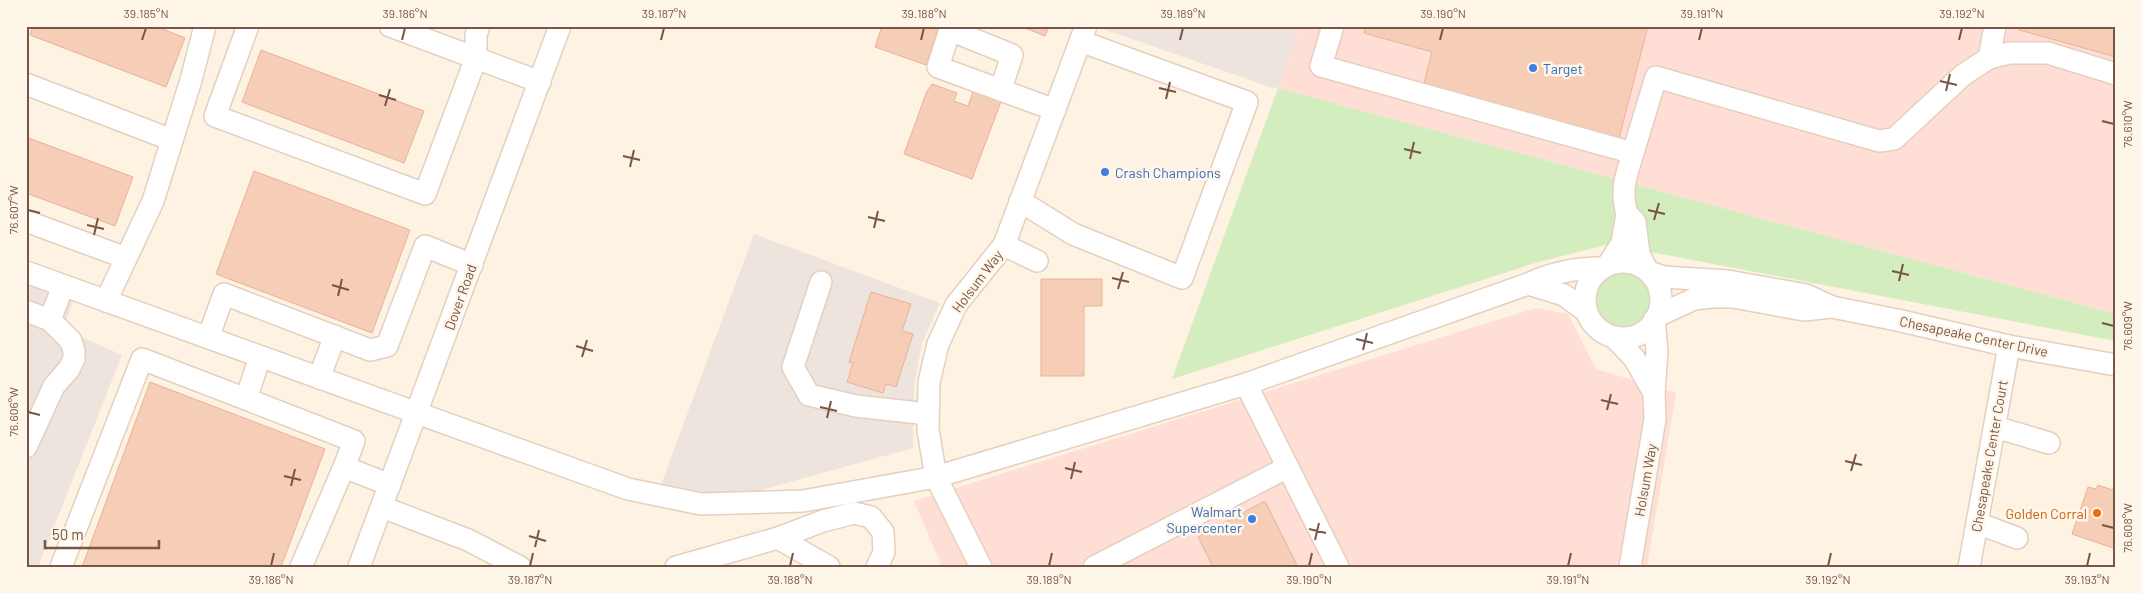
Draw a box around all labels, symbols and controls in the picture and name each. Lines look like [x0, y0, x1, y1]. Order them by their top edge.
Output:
text: 39.185°N [123, 6, 169, 20]
text: 39.186°N [382, 6, 428, 20]
text: 39.187°N [642, 6, 686, 20]
text: 39.188°N [901, 6, 947, 20]
text: 39.189°N [1160, 6, 1206, 20]
text: 39.190°N [1420, 6, 1466, 20]
text: 39.191°N [1681, 6, 1723, 20]
text: 39.192°N [1939, 6, 1985, 20]
place label: Target [1543, 60, 1583, 77]
marker: Target [1527, 62, 1539, 74]
text: 76.610°W [2120, 100, 2134, 148]
place label: Crash Champions [1115, 164, 1221, 181]
marker: Crash Champions [1099, 166, 1111, 178]
text: 76.607°W [6, 185, 20, 234]
street label: Holsum Way [948, 246, 1006, 316]
street label: Dover Road [440, 262, 480, 332]
text: 76.609°W [2120, 301, 2134, 351]
street label: Chesapeake Center Drive [1898, 312, 2050, 360]
street label: Chesapeake Center Court [1967, 379, 2011, 533]
text: 76.606°W [6, 387, 20, 437]
street label: Holsum Way [1630, 442, 1660, 518]
place label: Walmart Supercenter [1167, 503, 1242, 536]
text: 76.608°W [2120, 503, 2134, 553]
place label: Golden Corral [2005, 505, 2087, 522]
marker: Golden Corral [2091, 507, 2103, 519]
marker: Walmart Supercenter [1246, 513, 1258, 525]
scale bar [45, 518, 159, 550]
text: 50 m [52, 525, 84, 543]
text: 39.186°N [248, 572, 294, 586]
text: 39.187°N [508, 572, 552, 586]
text: 39.188°N [767, 572, 813, 586]
text: 39.189°N [1026, 572, 1072, 586]
text: 39.190°N [1286, 572, 1332, 586]
text: 39.191°N [1547, 572, 1589, 586]
text: 39.192°N [1805, 572, 1851, 586]
text: 39.193°N [2064, 572, 2110, 586]

